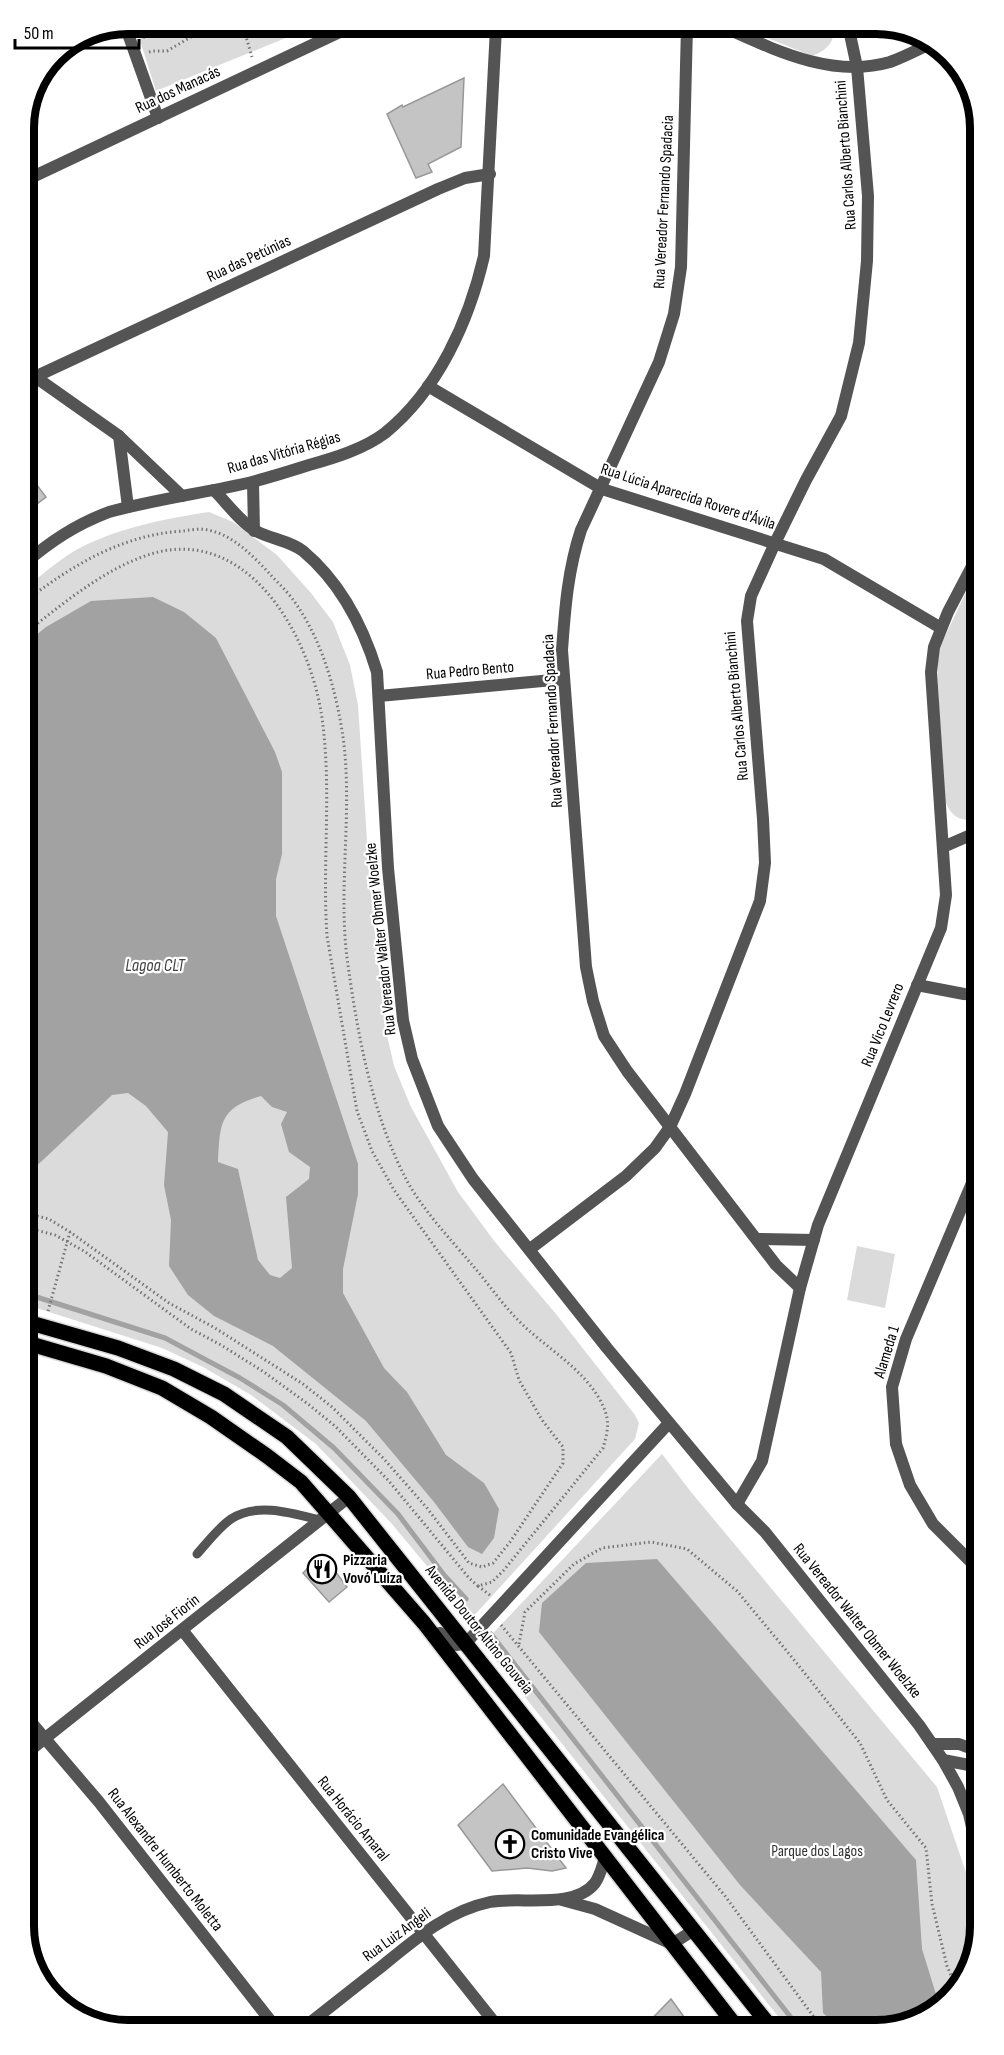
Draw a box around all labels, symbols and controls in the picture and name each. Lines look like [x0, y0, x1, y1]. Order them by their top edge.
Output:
scale bar [15, 12, 140, 50]
text: 50 m [24, 23, 54, 44]
street label: Rua dos Manacás [133, 62, 224, 118]
street label: Rua Carlos Alberto Bianchini [831, 80, 861, 230]
street label: Rua Vereador Fernando Spadacia [650, 115, 678, 289]
street label: Rua das Petúnias [204, 231, 294, 287]
street label: Rua das Vitória Régias [225, 428, 343, 478]
street label: Rua Lúcia Aparecida Rovere d'Ávila [598, 460, 778, 534]
street label: Rua Carlos Alberto Bianchini [721, 630, 753, 781]
street label: Rua Vereador Fernando Spadacia [539, 634, 567, 808]
street label: Rua Pedro Bento [425, 658, 515, 684]
street label: Rua Vereador Walter Obmer Woelzke [361, 842, 401, 1036]
water label: Lagoa CLT [125, 955, 187, 976]
street label: Rua Vico Levrero [858, 980, 908, 1070]
street label: Alameda 1 [870, 1323, 904, 1381]
street label: Rua Vereador Walter Obmer Woelzke [789, 1540, 925, 1702]
place label: Pizzaria Vovó Luíza [343, 1551, 402, 1588]
restaurant icon: Pizzaria Vovó Luíza [306, 1553, 338, 1585]
street label: Avenida Doutor Altino Gouveia [420, 1561, 537, 1699]
street label: Rua José Fiorin [131, 1591, 203, 1653]
street label: Rua Horácio Amaral [313, 1773, 393, 1865]
street label: Rua Alexandre Humberto Moletta [103, 1785, 227, 1935]
place label: Comunidade Evangélica Cristo Vive [531, 1826, 664, 1863]
church icon: Comunidade Evangélica Cristo Vive [494, 1828, 526, 1860]
park label: Parque dos Lagos [771, 1842, 863, 1861]
street label: Rua Luiz Angeli [359, 1904, 435, 1966]

